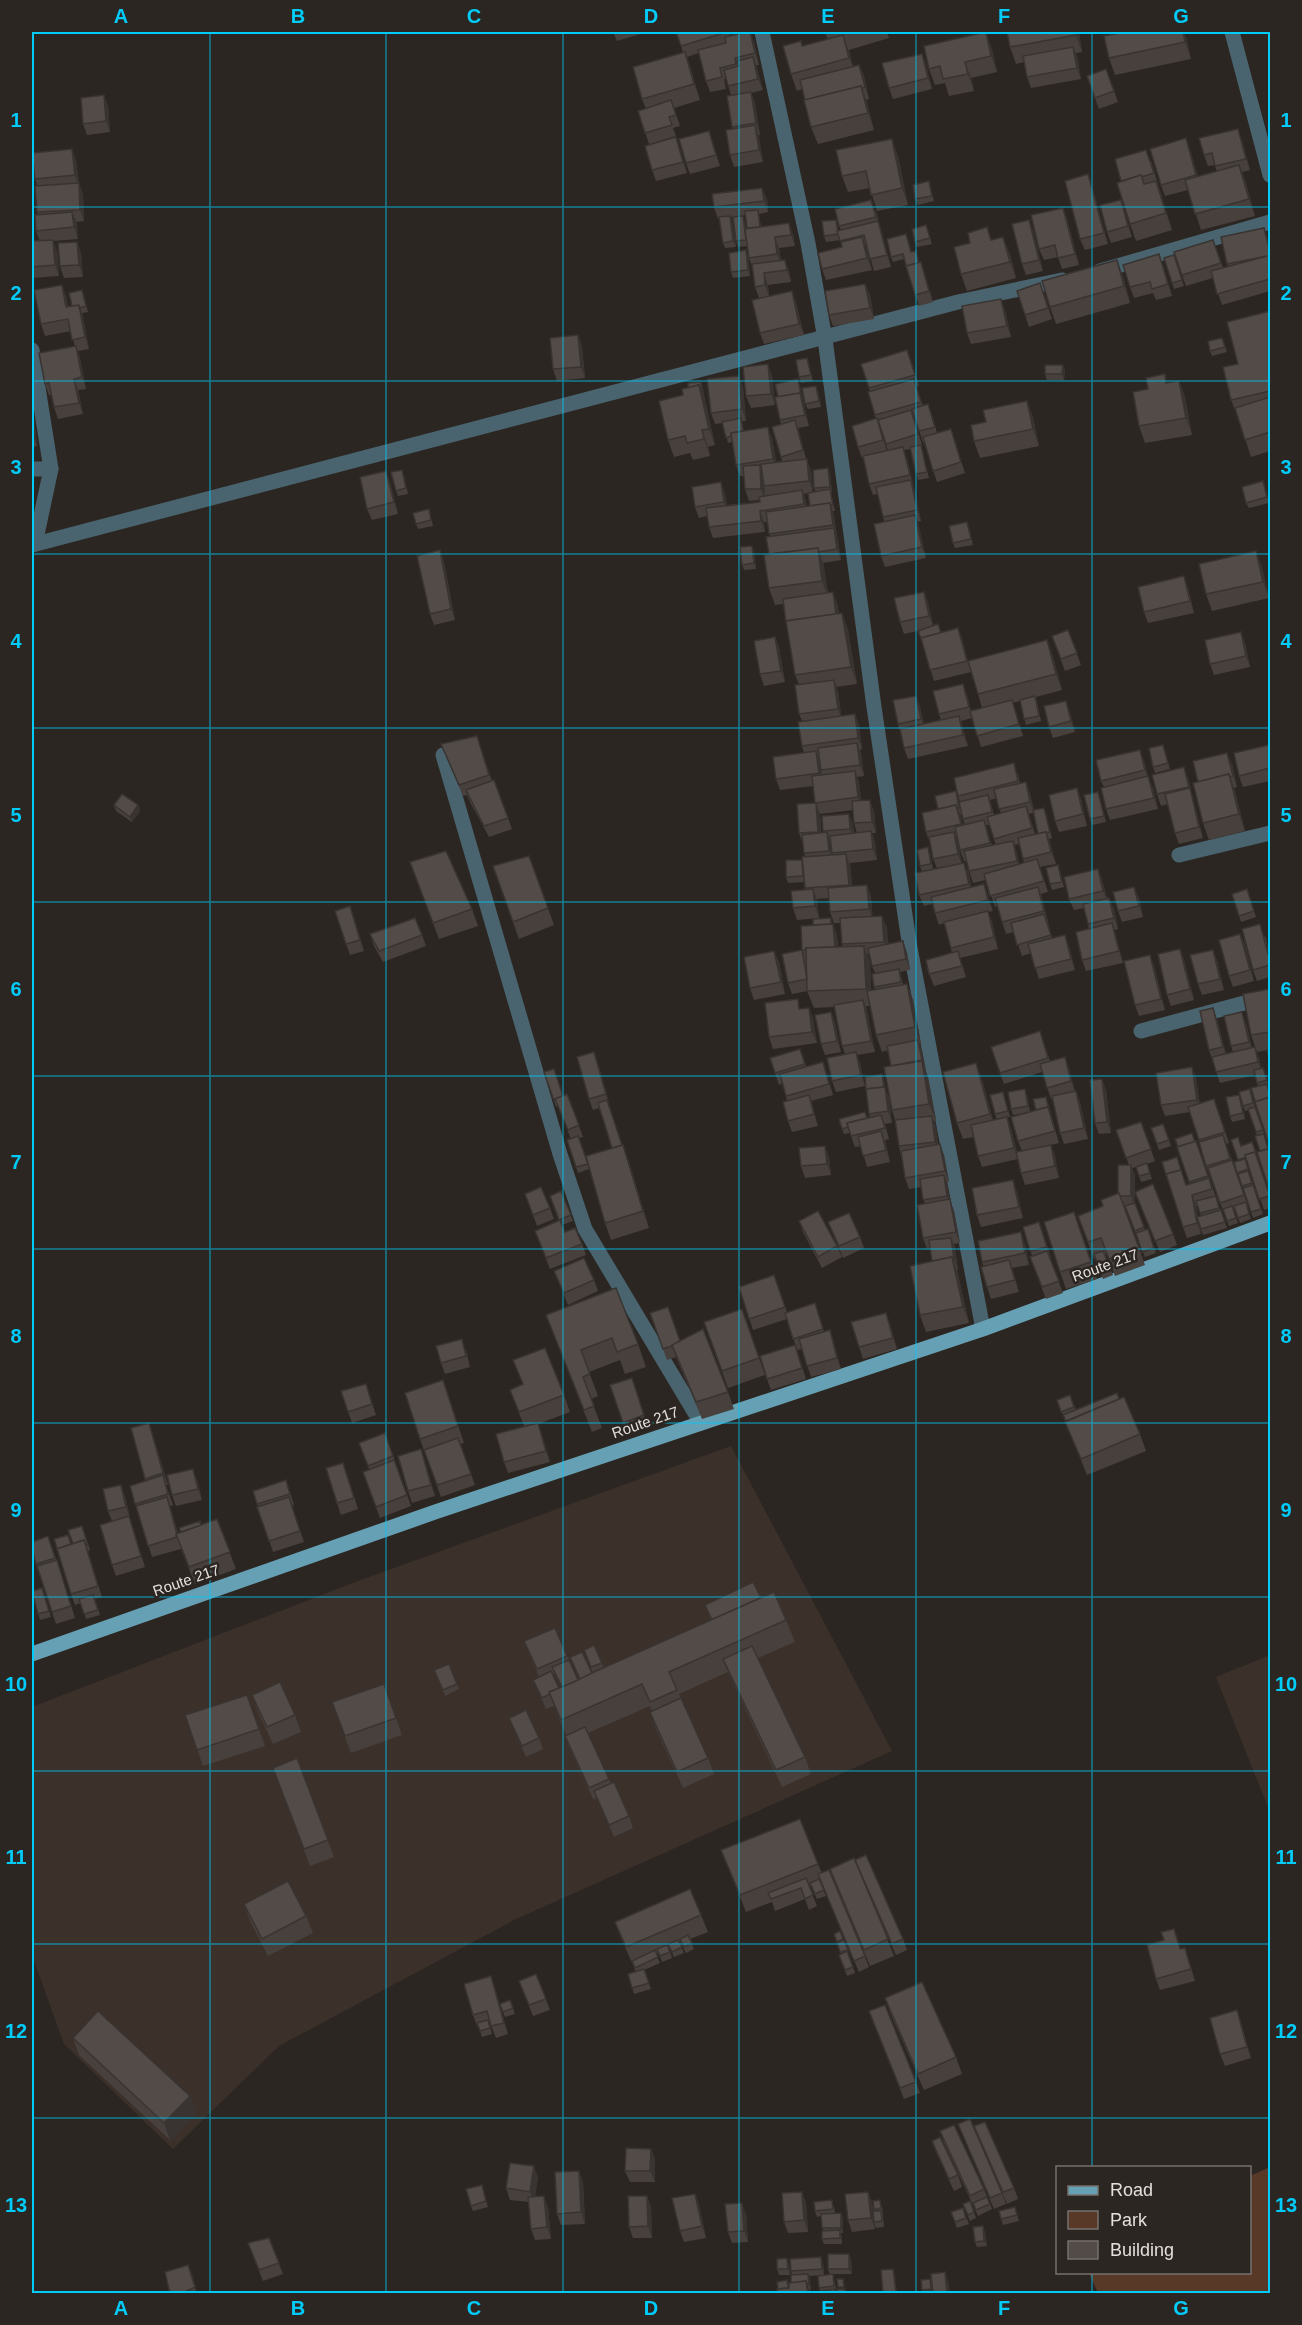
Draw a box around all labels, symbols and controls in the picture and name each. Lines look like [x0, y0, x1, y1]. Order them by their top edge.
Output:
text: A [114, 5, 128, 27]
text: B [291, 5, 305, 27]
text: C [467, 5, 481, 27]
text: D [644, 5, 658, 27]
text: E [821, 5, 835, 27]
text: F [998, 5, 1010, 27]
text: G [1173, 5, 1189, 27]
text: 1 [10, 109, 22, 131]
text: 1 [1280, 109, 1292, 131]
text: 2 [10, 282, 22, 304]
text: 2 [1280, 282, 1292, 304]
text: 3 [10, 456, 22, 478]
text: 3 [1280, 456, 1292, 478]
text: 4 [10, 630, 22, 652]
text: 4 [1280, 630, 1292, 652]
text: 5 [10, 804, 22, 826]
text: 5 [1280, 804, 1292, 826]
text: 6 [10, 978, 22, 1000]
text: 6 [1280, 978, 1292, 1000]
text: 7 [10, 1151, 22, 1173]
text: 7 [1280, 1151, 1292, 1173]
street label: Route 217 [1070, 1245, 1140, 1285]
text: 8 [10, 1325, 22, 1347]
text: 8 [1280, 1325, 1292, 1347]
street label: Route 217 [610, 1403, 680, 1441]
text: 9 [10, 1499, 22, 1521]
text: 9 [1280, 1499, 1292, 1521]
street label: Route 217 [151, 1561, 221, 1599]
text: 10 [5, 1673, 27, 1695]
text: 10 [1275, 1673, 1297, 1695]
text: 11 [5, 1846, 27, 1868]
text: 11 [1275, 1846, 1297, 1868]
text: 12 [5, 2020, 27, 2042]
text: 12 [1275, 2020, 1297, 2042]
legend [1056, 2166, 1251, 2274]
text: Road [1110, 2180, 1153, 2200]
text: 13 [5, 2194, 27, 2216]
text: 13 [1275, 2194, 1297, 2216]
text: Park [1110, 2210, 1148, 2230]
text: Building [1110, 2240, 1174, 2260]
text: A [114, 2297, 128, 2319]
text: B [291, 2297, 305, 2319]
text: C [467, 2297, 481, 2319]
text: D [644, 2297, 658, 2319]
text: E [821, 2297, 835, 2319]
text: F [998, 2297, 1010, 2319]
text: G [1173, 2297, 1189, 2319]

